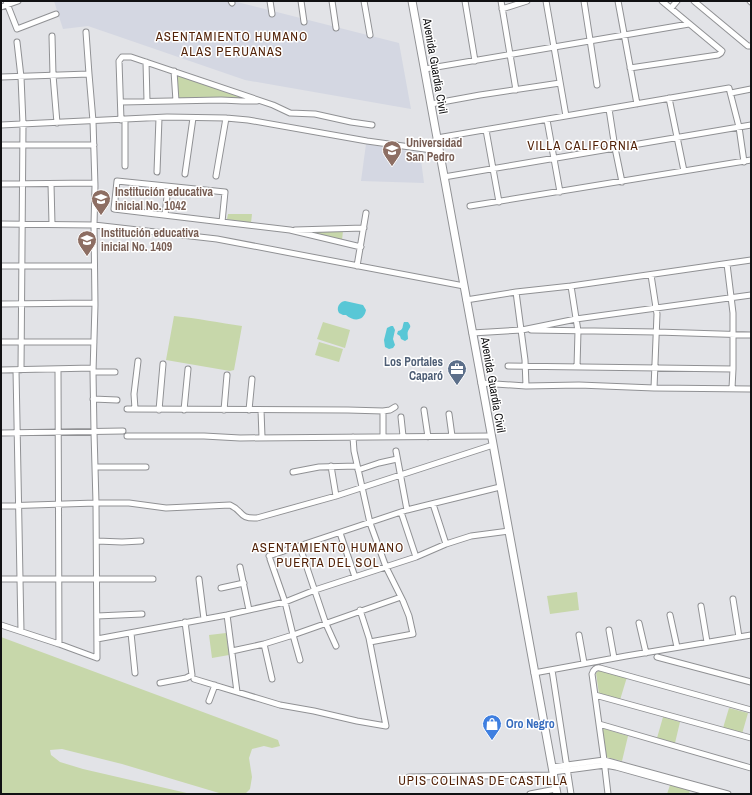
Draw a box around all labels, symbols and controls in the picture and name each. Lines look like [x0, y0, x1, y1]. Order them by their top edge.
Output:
street label: Avenida Guardia Civil [419, 16, 451, 115]
district label: ASENTAMIENTO HUMANO ALAS PERUANAS [155, 28, 308, 60]
place label: Universidad San Pedro [406, 135, 462, 165]
district label: VILLA CALIFORNIA [527, 137, 639, 154]
school or university icon: Universidad San Pedro [381, 139, 403, 167]
place label: Institución educativa inicial No. 1042 [115, 184, 213, 214]
school or university icon: Institución educativa inicial No. 1042 [90, 188, 112, 216]
place label: Institución educativa inicial No. 1409 [101, 225, 199, 255]
school or university icon: Institución educativa inicial No. 1409 [76, 229, 98, 257]
street label: Avenida Guardia Civil [477, 335, 509, 434]
place label: Los Portales Caparó [384, 354, 444, 384]
office icon: Los Portales Caparó [446, 358, 468, 386]
district label: ASENTAMIENTO HUMANO PUERTA DEL SOL [251, 539, 404, 571]
shop icon: Oro Negro [481, 713, 503, 741]
place label: Oro Negro [506, 716, 555, 732]
district label: UPIS COLINAS DE CASTILLA [398, 772, 568, 789]

